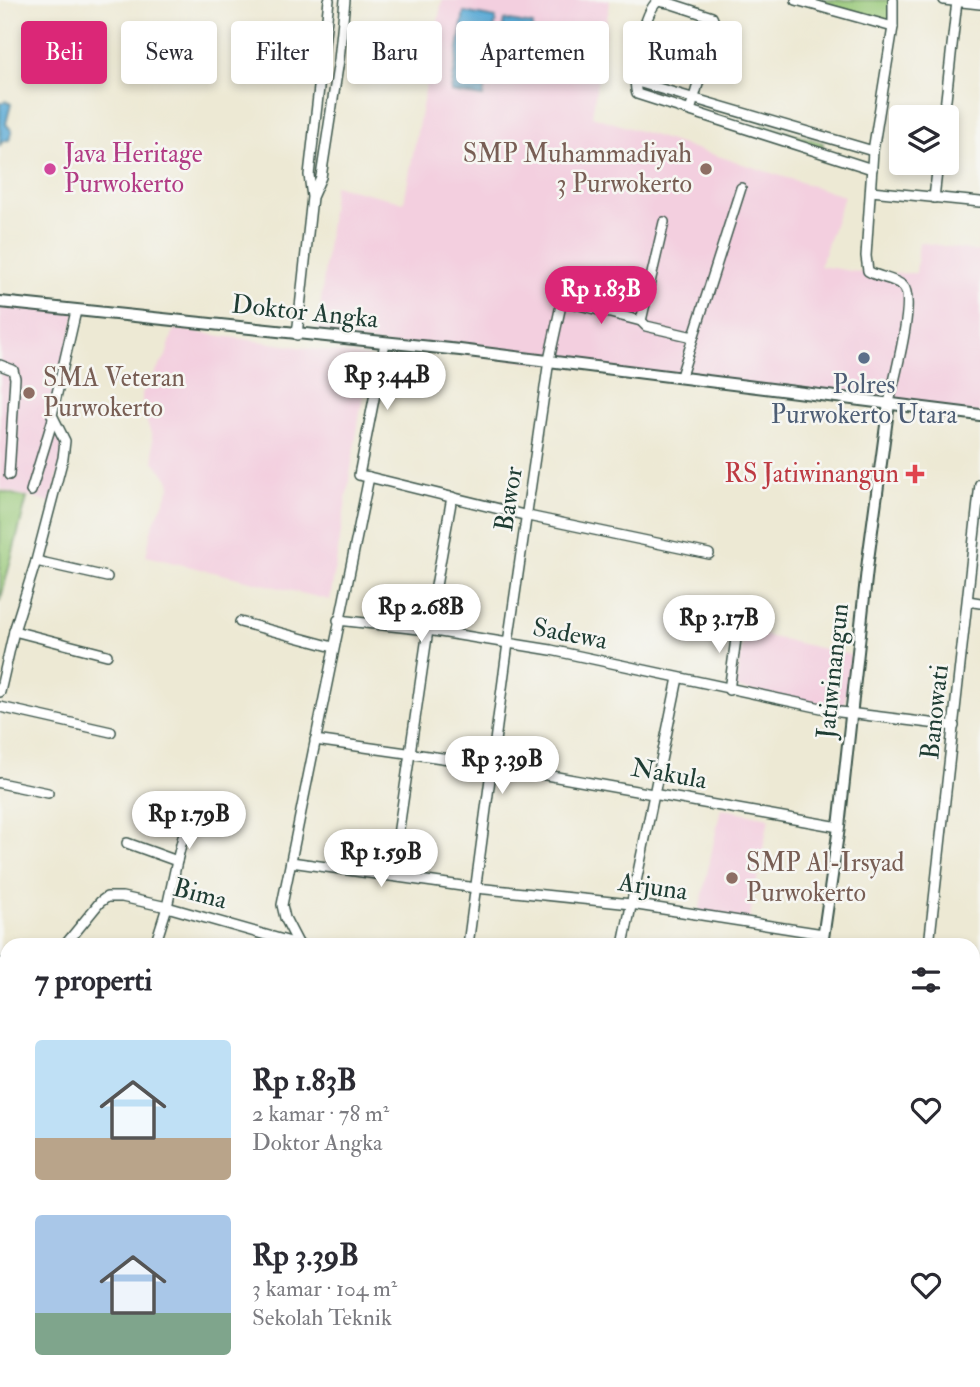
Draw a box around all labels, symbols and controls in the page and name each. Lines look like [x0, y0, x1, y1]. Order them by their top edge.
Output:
chip: Beli [21, 21, 107, 84]
chip: Sewa [121, 21, 217, 84]
chip: Filter [231, 21, 333, 84]
chip: Baru [347, 21, 442, 84]
chip: Apartemen [456, 21, 609, 84]
chip: Rumah [623, 21, 742, 84]
map controls [889, 105, 959, 175]
button: layers [889, 105, 959, 175]
place label: Java Heritage Purwokerto [63, 138, 203, 200]
place label: SMP Muhammadiyah 3 Purwokerto [463, 138, 692, 200]
marker: Java Heritage Purwokerto [42, 161, 58, 177]
marker: SMP Muhammadiyah 3 Purwokerto [698, 161, 714, 177]
pin: Rp 1.83B [529, 266, 673, 326]
text: Rp 1.83B [561, 274, 641, 303]
street label: Doktor Angka [230, 288, 380, 336]
marker: Polres Purwokerto Utara [856, 350, 872, 366]
pin: Rp 3.44B [315, 352, 459, 412]
text: Rp 3.44B [344, 360, 430, 389]
place label: SMA Veteran Purwokerto [43, 362, 185, 424]
place label: Polres Purwokerto Utara [771, 369, 957, 431]
marker: SMA Veteran Purwokerto [21, 385, 37, 401]
place label: RS Jatiwinangun [724, 458, 899, 490]
street label: Bawor [488, 464, 530, 534]
marker: RS Jatiwinangun [905, 464, 925, 484]
pin: Rp 2.68B [349, 584, 493, 644]
text: Rp 2.68B [378, 592, 464, 621]
pin: Rp 3.17B [647, 596, 791, 655]
street label: Jatiwinangun [810, 602, 856, 741]
text: Rp 3.17B [679, 603, 759, 632]
street label: Sadewa [530, 611, 610, 657]
street label: Banowati [914, 663, 956, 761]
pin: Rp 3.39B [430, 736, 574, 796]
text: Rp 3.39B [461, 744, 543, 773]
street label: Nakula [629, 752, 710, 796]
pin: Rp 1.79B [117, 792, 261, 851]
text: Rp 1.79B [148, 799, 230, 828]
pin: Rp 1.59B [309, 830, 453, 889]
text: Rp 1.59B [340, 837, 422, 866]
place label: SMP Al-Irsyad Purwokerto [746, 847, 905, 909]
street label: Arjuna [615, 866, 690, 908]
marker: SMP Al-Irsyad Purwokerto [724, 870, 740, 886]
street label: Bima [169, 871, 231, 917]
icon: filters [907, 961, 945, 999]
text: 7 properti [35, 962, 152, 999]
text: Rp 1.83B [252, 1062, 357, 1099]
icon: home [91, 1068, 175, 1152]
icon: heart [907, 1091, 945, 1129]
text: 2 kamar · 78 m² [252, 1099, 389, 1128]
text: Doktor Angka [252, 1128, 382, 1157]
text: Rp 3.39B [252, 1237, 359, 1274]
icon: home [91, 1243, 175, 1327]
icon: heart [907, 1266, 945, 1304]
text: 3 kamar · 104 m² [252, 1274, 397, 1303]
text: Sekolah Teknik [252, 1303, 392, 1332]

